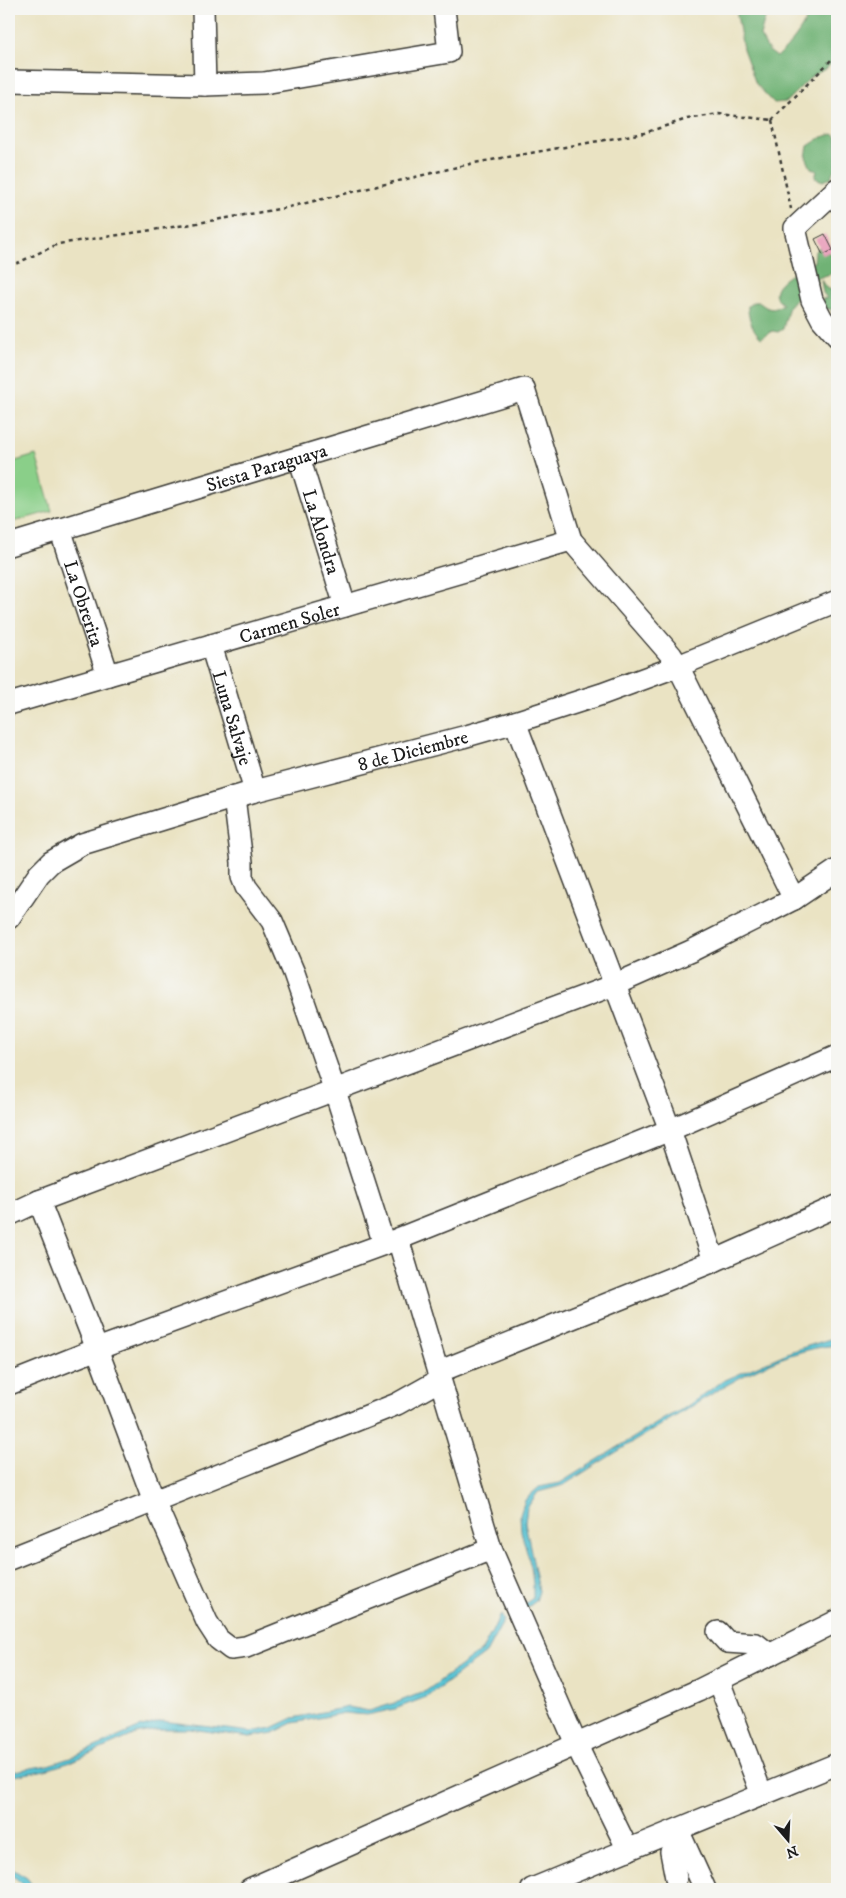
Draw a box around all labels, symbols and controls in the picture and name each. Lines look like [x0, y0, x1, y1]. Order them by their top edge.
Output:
street label: Siesta Paraguaya [204, 439, 330, 498]
street label: La Alondra [297, 487, 344, 577]
street label: La Obrerita [58, 558, 108, 650]
street label: Carmen Soler [237, 598, 343, 649]
street label: Luna Salvaje [206, 668, 257, 768]
street label: 8 de Diciembre [356, 726, 471, 777]
north arrow [764, 1816, 814, 1866]
text: N [783, 1841, 800, 1862]

